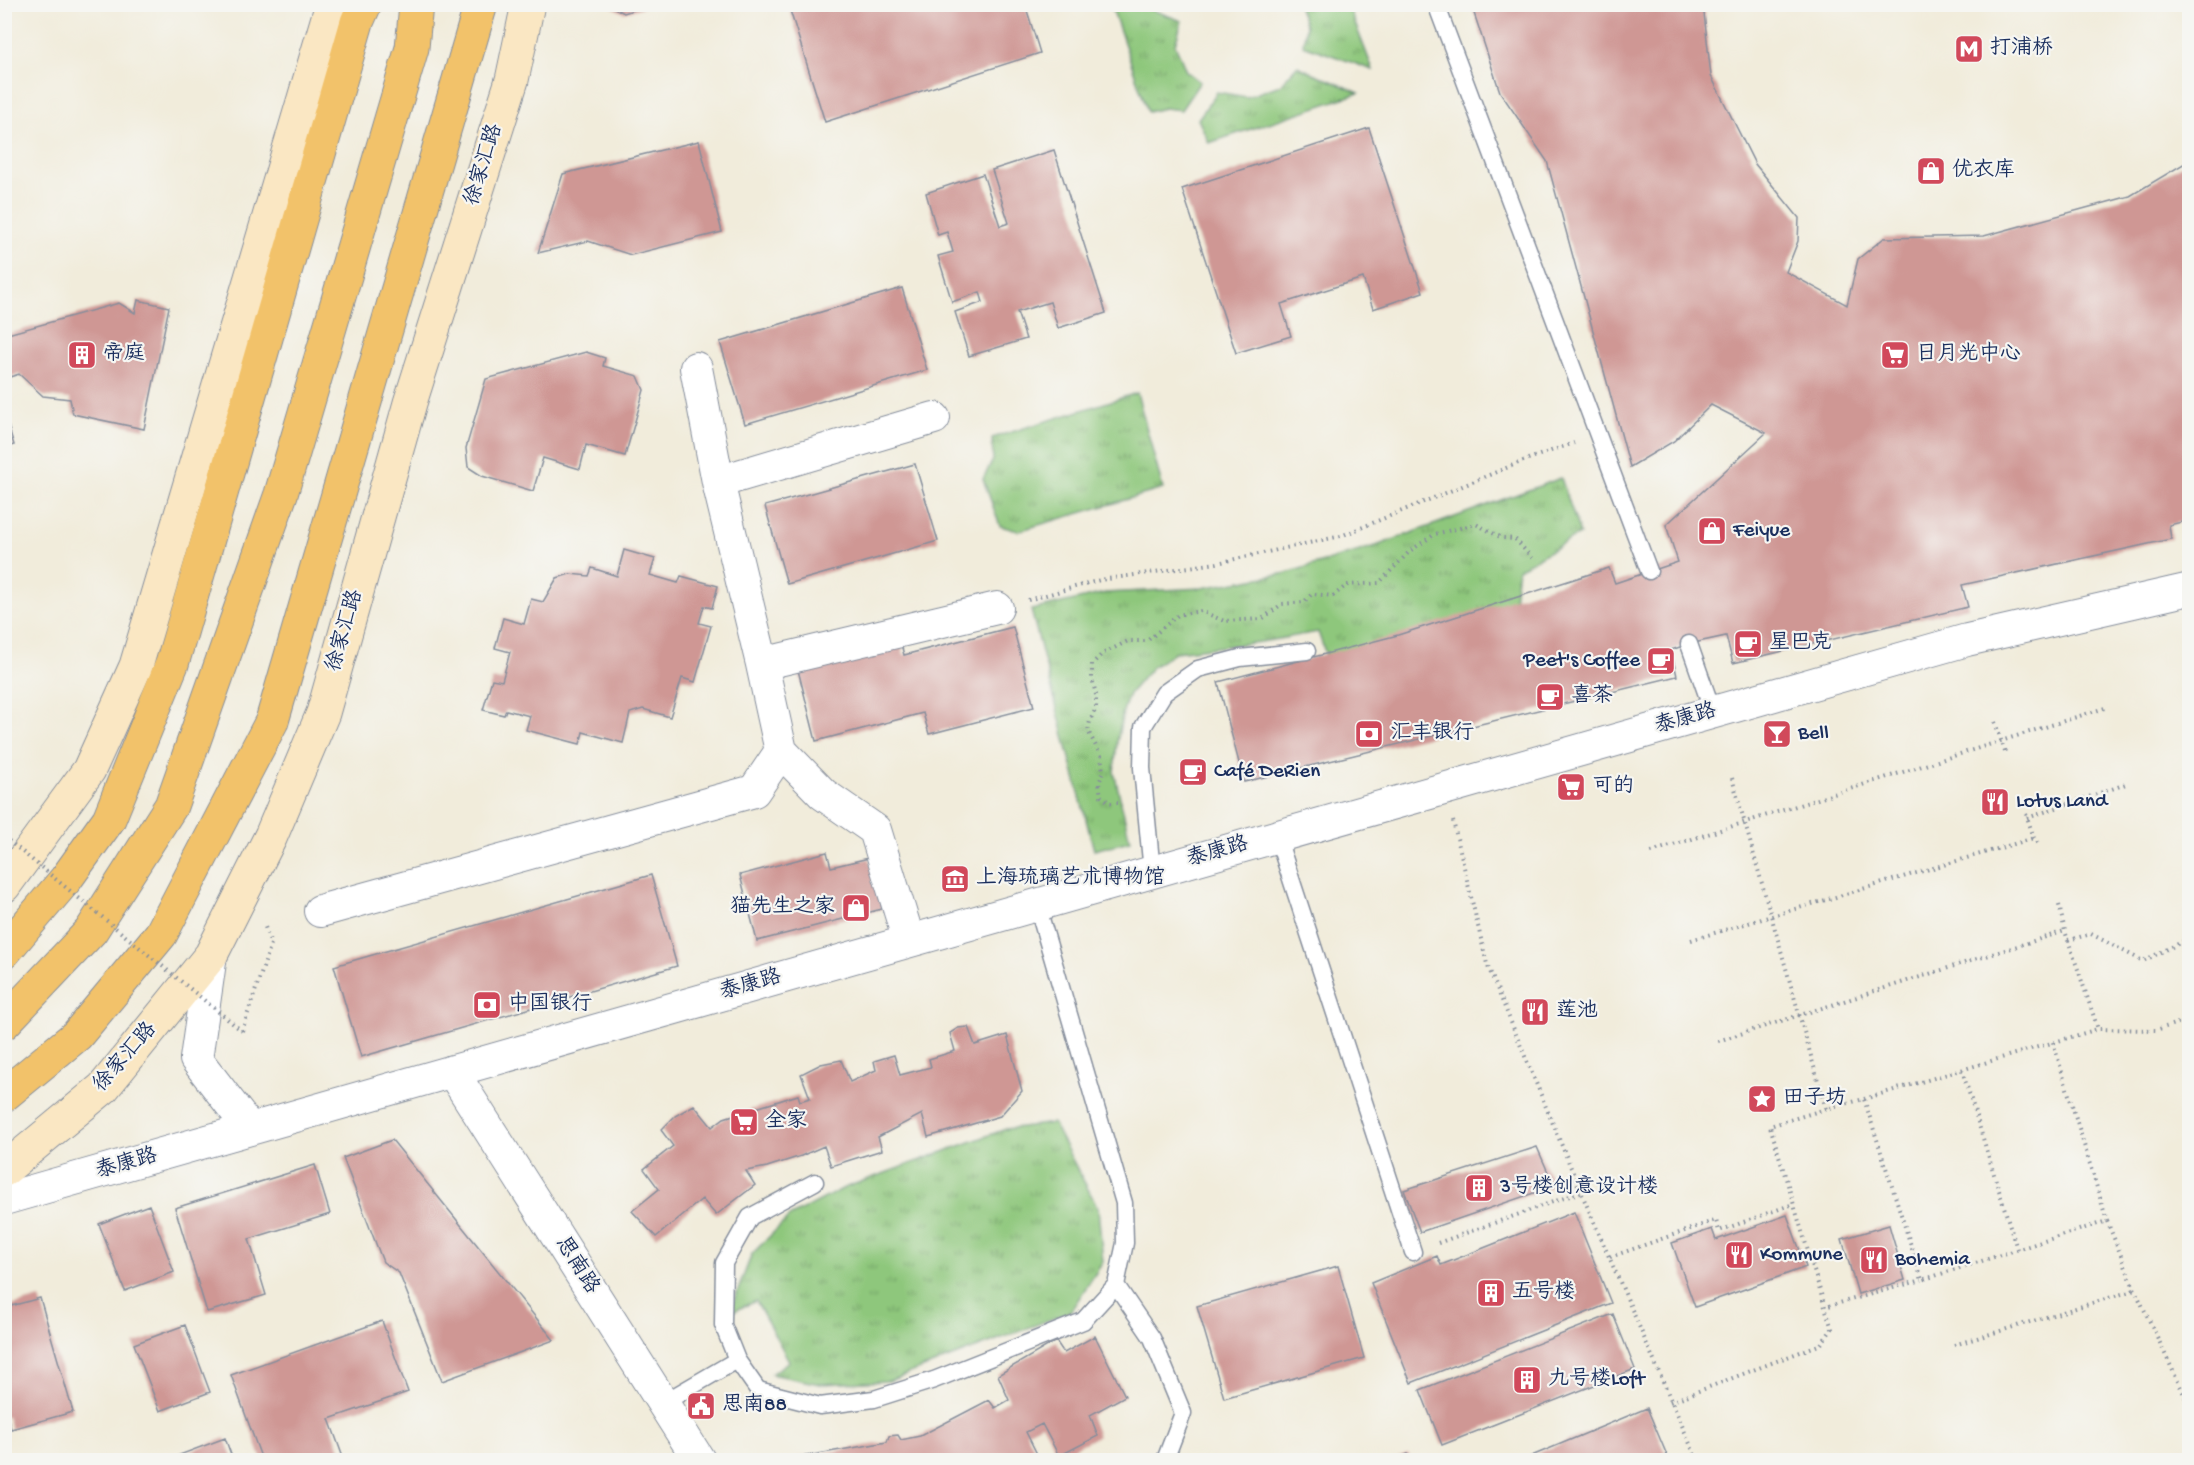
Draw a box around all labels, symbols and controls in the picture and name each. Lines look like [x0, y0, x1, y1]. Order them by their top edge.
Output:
metro station icon: 打浦桥 [1953, 33, 1985, 65]
place label: 打浦桥 [1990, 35, 2053, 62]
street label: 徐家汇路 [459, 121, 509, 209]
shop icon: 优衣库 [1915, 155, 1947, 187]
place label: 优衣库 [1952, 158, 2015, 184]
building icon: 帝庭 [66, 339, 98, 371]
supermarket icon: 日月光中心 [1879, 339, 1911, 371]
place label: 帝庭 [103, 341, 145, 368]
place label: 日月光中心 [1916, 341, 2021, 368]
shop icon: Feiyue [1696, 515, 1728, 547]
place label: Feiyue [1732, 519, 1791, 544]
street label: 徐家汇路 [320, 587, 370, 675]
cafe icon: 星巴克 [1732, 628, 1764, 660]
place label: 星巴克 [1769, 630, 1832, 657]
cafe icon: Peet's Coffee [1645, 645, 1677, 677]
place label: Peet's Coffee [1522, 649, 1641, 674]
cafe icon: 喜茶 [1534, 681, 1566, 713]
place label: 喜茶 [1571, 683, 1613, 710]
street label: 泰康路 [1652, 697, 1720, 741]
bank icon: 汇丰银行 [1353, 718, 1385, 750]
bar icon: Bell [1761, 718, 1793, 750]
place label: 汇丰银行 [1390, 721, 1474, 747]
place label: Bell [1797, 722, 1829, 747]
cafe icon: Café DeRien [1177, 756, 1209, 788]
place label: Café DeRien [1214, 760, 1320, 785]
supermarket icon: 可的 [1555, 771, 1587, 803]
place label: 可的 [1592, 774, 1634, 800]
restaurant icon: Lotus Land [1979, 786, 2011, 818]
place label: Lotus Land [2016, 790, 2109, 815]
street label: 泰康路 [1184, 830, 1252, 874]
museum icon: 上海琉璃艺术博物馆 [939, 863, 971, 895]
place label: 上海琉璃艺术博物馆 [976, 865, 1165, 892]
shop icon: 猫先生之家 [840, 892, 872, 924]
place label: 猫先生之家 [730, 895, 835, 921]
street label: 泰康路 [717, 963, 785, 1007]
bank icon: 中国银行 [471, 989, 503, 1021]
place label: 中国银行 [508, 991, 592, 1018]
restaurant icon: 莲池 [1519, 996, 1551, 1028]
place label: 莲池 [1556, 999, 1598, 1025]
street label: 徐家汇路 [88, 1017, 163, 1098]
place icon: 田子坊 [1746, 1083, 1778, 1115]
place label: 田子坊 [1783, 1086, 1846, 1112]
supermarket icon: 全家 [728, 1106, 760, 1138]
place label: 全家 [765, 1108, 807, 1135]
street label: 泰康路 [93, 1142, 161, 1186]
building icon: 3号楼创意设计楼 [1463, 1172, 1495, 1204]
place label: 3号楼创意设计楼 [1499, 1174, 1658, 1201]
street label: 思南路 [549, 1232, 605, 1299]
restaurant icon: Kommune [1723, 1239, 1755, 1271]
place label: Kommune [1760, 1243, 1844, 1268]
restaurant icon: Bohemia [1858, 1244, 1890, 1276]
place label: Bohemia [1894, 1248, 1971, 1273]
building icon: 五号楼 [1475, 1277, 1507, 1309]
place label: 五号楼 [1512, 1279, 1575, 1306]
building icon: 九号楼Loft [1511, 1364, 1543, 1396]
place label: 九号楼Loft [1548, 1366, 1647, 1393]
public building icon: 思南88 [685, 1390, 717, 1422]
place label: 思南88 [722, 1392, 787, 1419]

